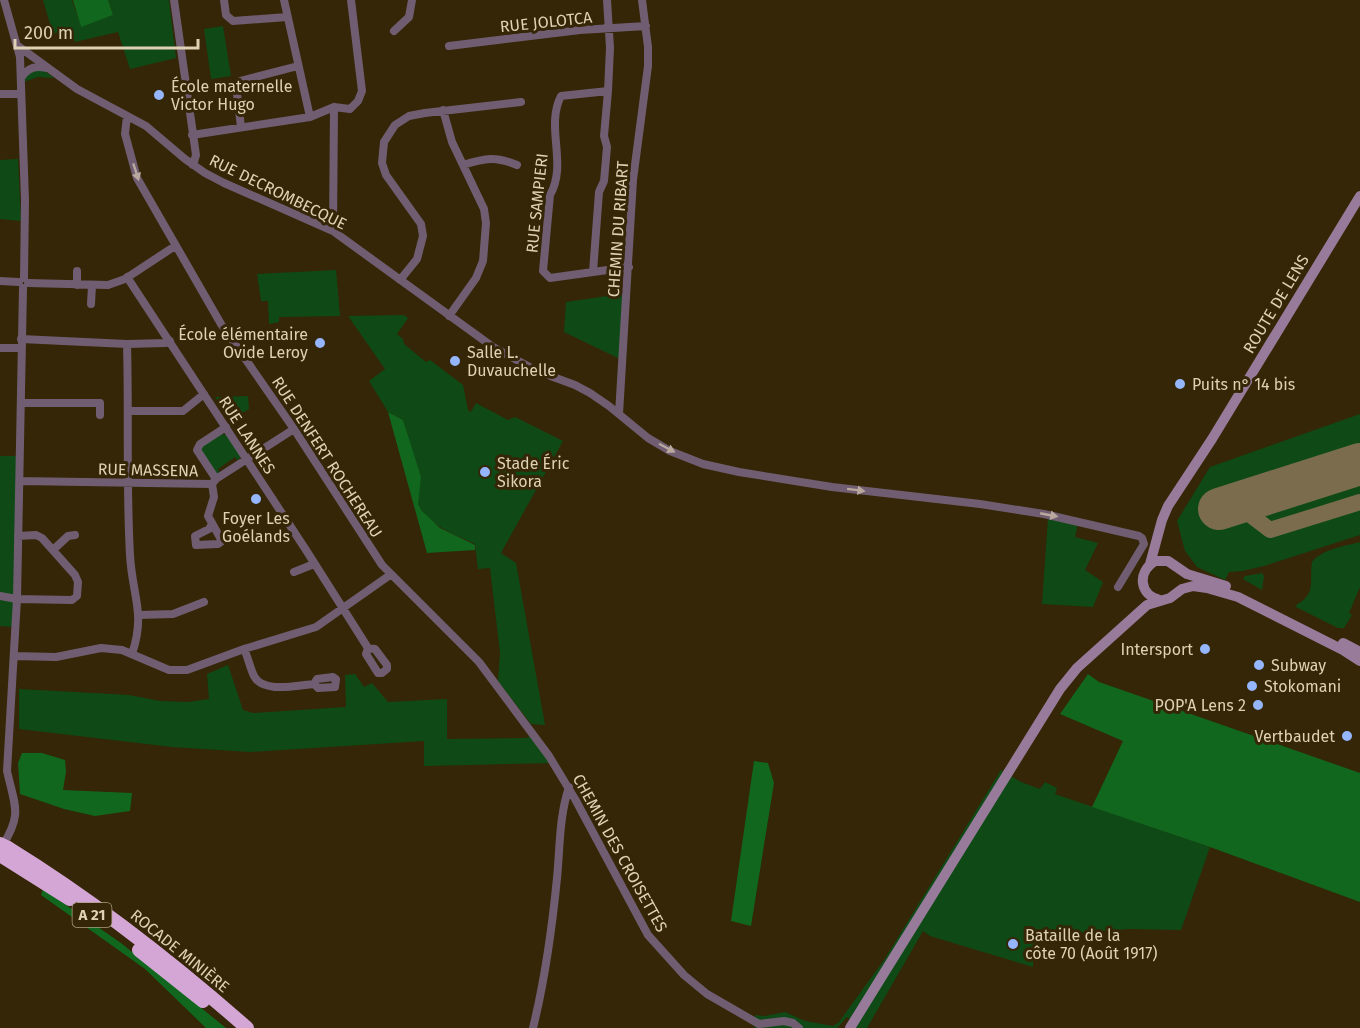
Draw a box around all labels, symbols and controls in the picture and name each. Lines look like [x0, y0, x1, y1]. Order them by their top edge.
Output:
street label: RUE JOLOTCA [499, 8, 594, 36]
scale bar [15, 12, 198, 50]
text: 200 m [24, 22, 73, 44]
place label: École maternelle Victor Hugo [171, 76, 292, 114]
marker: École maternelle Victor Hugo [152, 88, 166, 102]
street label: RUE DECROMBECQUE [206, 150, 350, 234]
street label: RUE SAMPIERI [522, 152, 552, 254]
street label: CHEMIN DU RIBART [604, 159, 632, 298]
one-way arrow [132, 164, 141, 182]
street label: ROUTE DE LENS [1239, 251, 1313, 357]
place label: École élémentaire Ovide Leroy [178, 324, 308, 362]
marker: École élémentaire Ovide Leroy [313, 336, 327, 350]
place label: Salle L. Duvauchelle [467, 343, 556, 380]
marker: Salle L. Duvauchelle [448, 354, 462, 368]
street label: RUE DENFERT ROCHEREAU [268, 373, 386, 541]
place label: Puits n° 14 bis [1192, 375, 1295, 394]
marker: Puits n° 14 bis [1173, 377, 1187, 391]
street label: RUE LANNES [215, 392, 279, 478]
one-way arrow [658, 443, 675, 453]
place label: Stade Éric Sikora [497, 453, 570, 491]
street label: RUE MASSENA [98, 460, 199, 480]
marker: Stade Éric Sikora [478, 465, 492, 479]
one-way arrow [847, 485, 866, 495]
marker: Foyer Les Goélands [249, 492, 263, 506]
place label: Foyer Les Goélands [222, 509, 290, 546]
one-way arrow [1040, 511, 1059, 520]
place label: Intersport [1120, 640, 1193, 659]
marker: Intersport [1198, 642, 1212, 656]
place label: Subway [1271, 656, 1326, 675]
marker: Subway [1252, 658, 1266, 672]
place label: Stokomani [1264, 677, 1341, 696]
marker: Stokomani [1245, 679, 1259, 693]
place label: POP'A Lens 2 [1155, 696, 1246, 715]
marker: POP'A Lens 2 [1251, 698, 1265, 712]
place label: Vertbaudet [1254, 727, 1335, 746]
marker: Vertbaudet [1340, 729, 1354, 743]
street label: CHEMIN DES CROISETTES [569, 771, 672, 936]
road number: A 21 [72, 903, 112, 927]
street label: ROCADE MINIÈRE [127, 905, 234, 997]
place label: Bataille de la côte 70 (Août 1917) [1025, 926, 1158, 963]
marker: Bataille de la côte 70 (Août 1917) [1006, 937, 1020, 951]

